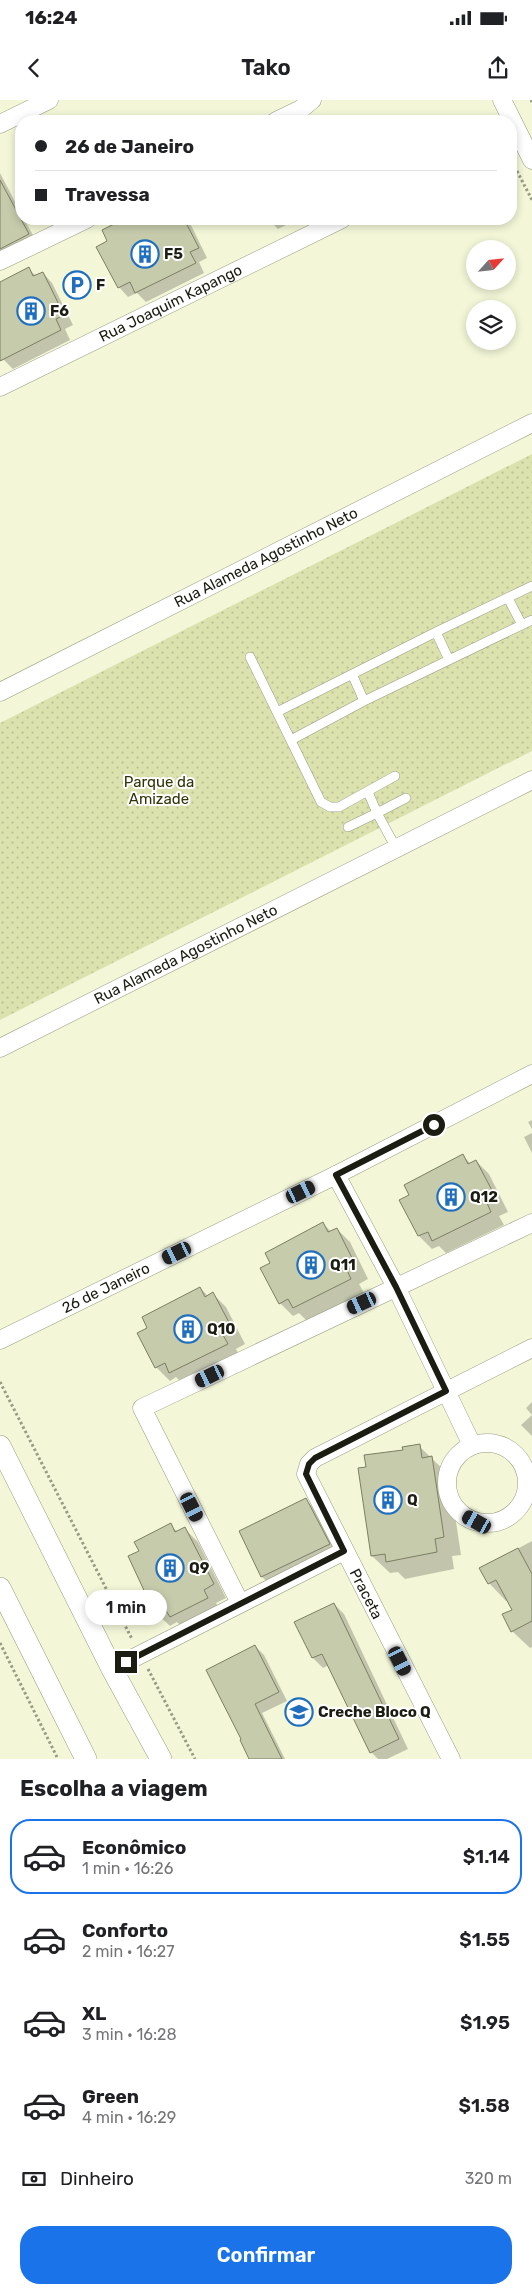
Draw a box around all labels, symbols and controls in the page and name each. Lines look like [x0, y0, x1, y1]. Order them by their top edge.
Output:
text: 16:24 [25, 6, 78, 29]
icon: back [20, 54, 48, 82]
text: Tako [241, 54, 291, 81]
icon: share [484, 54, 512, 82]
text: 26 de Janeiro [65, 135, 194, 158]
text: Travessa [65, 183, 150, 206]
building icon: F5 [130, 239, 160, 269]
north arrow [466, 240, 516, 290]
map controls [466, 240, 516, 350]
place label: F5 [164, 245, 183, 263]
street label: Rua Joaquim Kapango [96, 261, 245, 346]
parking icon: F [62, 270, 92, 300]
place label: F [96, 276, 105, 294]
building icon: F6 [16, 296, 46, 326]
button: layers [466, 300, 516, 350]
place label: F6 [50, 302, 69, 320]
street label: Rua Alameda Agostinho Neto [171, 504, 361, 611]
park label: Parque da Amizade [124, 773, 194, 808]
street label: Rua Alameda Agostinho Neto [91, 901, 281, 1008]
route start [423, 1114, 445, 1136]
car [284, 1179, 317, 1205]
building icon: Q12 [436, 1182, 466, 1212]
place label: Q12 [470, 1188, 498, 1206]
car [160, 1240, 193, 1266]
building icon: Q11 [296, 1250, 326, 1280]
place label: Q11 [330, 1256, 356, 1274]
street label: 26 de Janeiro [59, 1259, 153, 1317]
car [345, 1290, 378, 1316]
building icon: Q10 [173, 1314, 203, 1344]
place label: Q10 [207, 1320, 235, 1338]
car [193, 1363, 226, 1389]
building icon: Q [373, 1485, 403, 1515]
car [178, 1490, 205, 1524]
place label: Q [407, 1491, 418, 1509]
car [460, 1508, 493, 1536]
building icon: Q9 [155, 1553, 185, 1583]
place label: Q9 [189, 1559, 210, 1577]
street label: Praceta [346, 1566, 386, 1622]
callout: 1 min [85, 1590, 167, 1624]
text: 1 min [106, 1598, 146, 1617]
car [386, 1644, 413, 1678]
route end [115, 1651, 137, 1673]
school or university icon: Creche Bloco Q [284, 1697, 314, 1727]
place label: Creche Bloco Q [318, 1703, 431, 1721]
text: Escolha a viagem [20, 1775, 208, 1802]
icon: car [22, 1834, 67, 1879]
text: Econômico [82, 1836, 186, 1859]
text: $1.14 [463, 1845, 510, 1868]
text: 1 min · 16:26 [82, 1859, 173, 1878]
icon: car [22, 1917, 67, 1962]
text: Conforto [82, 1919, 168, 1942]
text: $1.55 [459, 1928, 510, 1951]
text: 2 min · 16:27 [82, 1942, 174, 1961]
icon: car [22, 2000, 67, 2045]
text: XL [82, 2002, 106, 2025]
text: $1.95 [460, 2011, 510, 2034]
text: 3 min · 16:28 [82, 2025, 177, 2044]
icon: car [22, 2083, 67, 2128]
text: Green [82, 2085, 139, 2108]
text: $1.58 [459, 2094, 510, 2117]
text: 4 min · 16:29 [82, 2108, 176, 2127]
icon: cash [20, 2165, 48, 2193]
text: Dinheiro [60, 2167, 134, 2190]
text: 320 m [465, 2169, 512, 2188]
button: Confirmar [20, 2226, 512, 2284]

